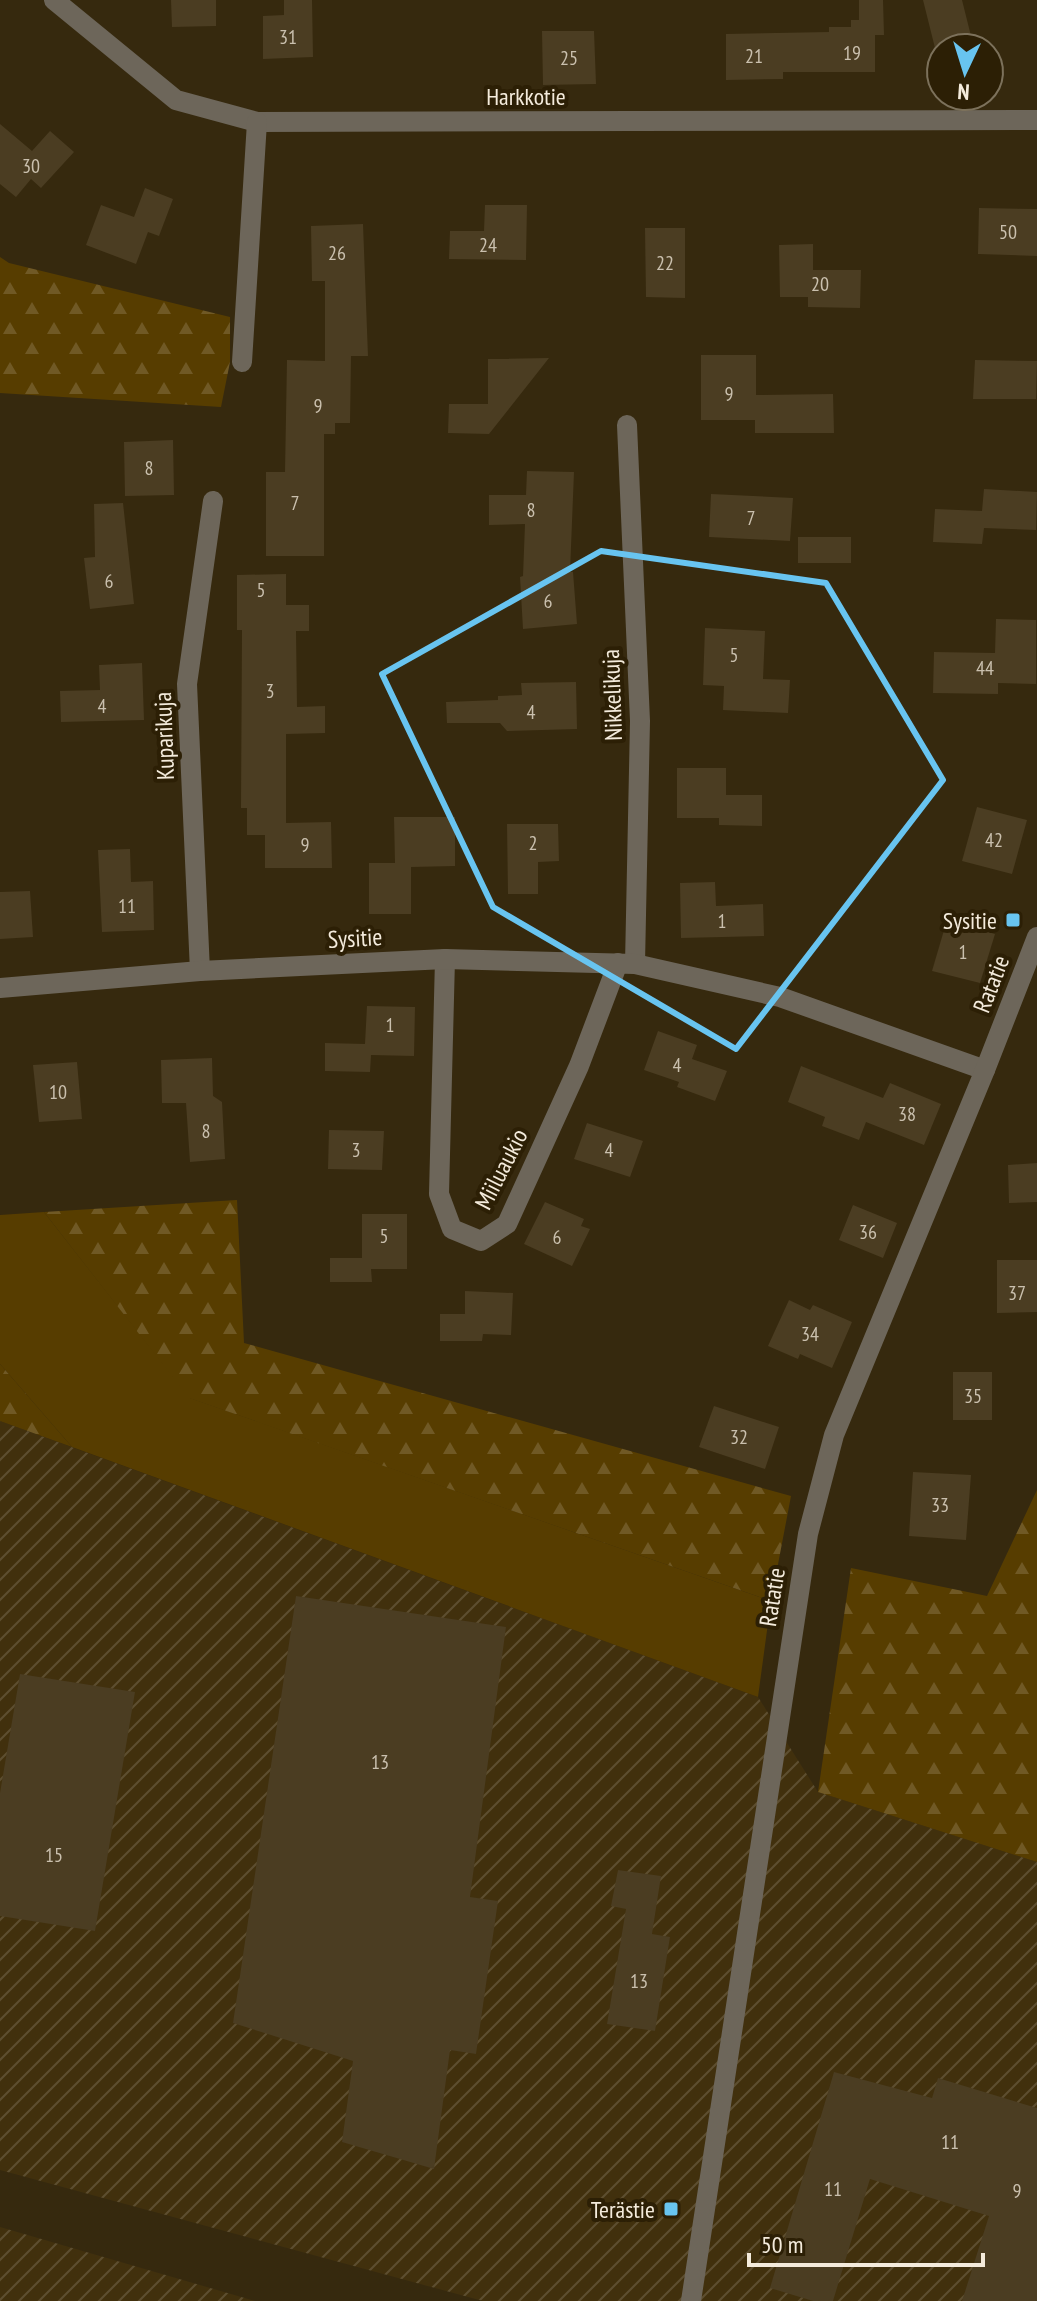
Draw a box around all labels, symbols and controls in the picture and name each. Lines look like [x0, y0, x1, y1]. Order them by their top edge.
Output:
house number: 31 [279, 24, 297, 50]
north arrow [925, 32, 1005, 112]
house number: 19 [843, 40, 861, 66]
house number: 21 [745, 43, 763, 69]
house number: 25 [560, 45, 578, 71]
text: N [957, 78, 971, 106]
street label: Harkkotie [486, 81, 566, 112]
house number: 30 [22, 153, 40, 179]
house number: 50 [999, 219, 1017, 245]
house number: 24 [479, 232, 497, 258]
house number: 26 [328, 240, 346, 266]
house number: 22 [656, 250, 674, 276]
house number: 20 [811, 271, 829, 297]
house number: 9 [725, 381, 734, 407]
house number: 9 [314, 393, 323, 419]
house number: 8 [145, 455, 154, 481]
house number: 7 [291, 490, 300, 516]
house number: 8 [527, 497, 536, 523]
house number: 7 [747, 505, 756, 531]
house number: 6 [105, 568, 114, 594]
house number: 5 [257, 577, 266, 603]
house number: 6 [544, 588, 553, 614]
house number: 5 [730, 642, 739, 668]
street label: Nikkelikuja [595, 649, 629, 741]
house number: 44 [976, 655, 994, 681]
house number: 3 [266, 678, 275, 704]
street label: Kuparikuja [147, 691, 181, 781]
house number: 4 [98, 693, 107, 719]
house number: 4 [527, 699, 536, 725]
house number: 42 [985, 827, 1003, 853]
house number: 2 [529, 830, 538, 856]
house number: 9 [301, 832, 310, 858]
house number: 11 [118, 893, 136, 919]
place label: Sysitie [943, 905, 997, 936]
house number: 1 [718, 908, 727, 934]
marker: Sysitie [1004, 911, 1022, 929]
street label: Sysitie [327, 921, 383, 955]
house number: 1 [959, 939, 968, 965]
street label: Ratatie [966, 951, 1016, 1017]
house number: 1 [386, 1012, 395, 1038]
house number: 4 [673, 1052, 682, 1078]
house number: 10 [49, 1079, 67, 1105]
house number: 38 [898, 1101, 916, 1127]
house number: 8 [202, 1118, 211, 1144]
street label: Miiluaukio [468, 1123, 534, 1215]
house number: 3 [352, 1137, 361, 1163]
house number: 4 [605, 1137, 614, 1163]
house number: 36 [859, 1219, 877, 1245]
house number: 5 [380, 1223, 389, 1249]
house number: 6 [553, 1224, 562, 1250]
house number: 37 [1008, 1280, 1026, 1306]
house number: 34 [801, 1321, 819, 1347]
house number: 35 [964, 1383, 982, 1409]
house number: 32 [730, 1424, 748, 1450]
house number: 33 [931, 1492, 949, 1518]
street label: Ratatie [752, 1565, 792, 1629]
house number: 13 [371, 1749, 389, 1775]
house number: 15 [45, 1842, 63, 1868]
house number: 13 [630, 1968, 648, 1994]
house number: 11 [941, 2129, 959, 2155]
house number: 11 [824, 2176, 842, 2202]
house number: 9 [1013, 2178, 1022, 2204]
place label: Terästie [591, 2194, 655, 2225]
marker: Terästie [662, 2200, 680, 2218]
scale bar [749, 2217, 983, 2267]
text: 50 m [761, 2229, 803, 2260]

